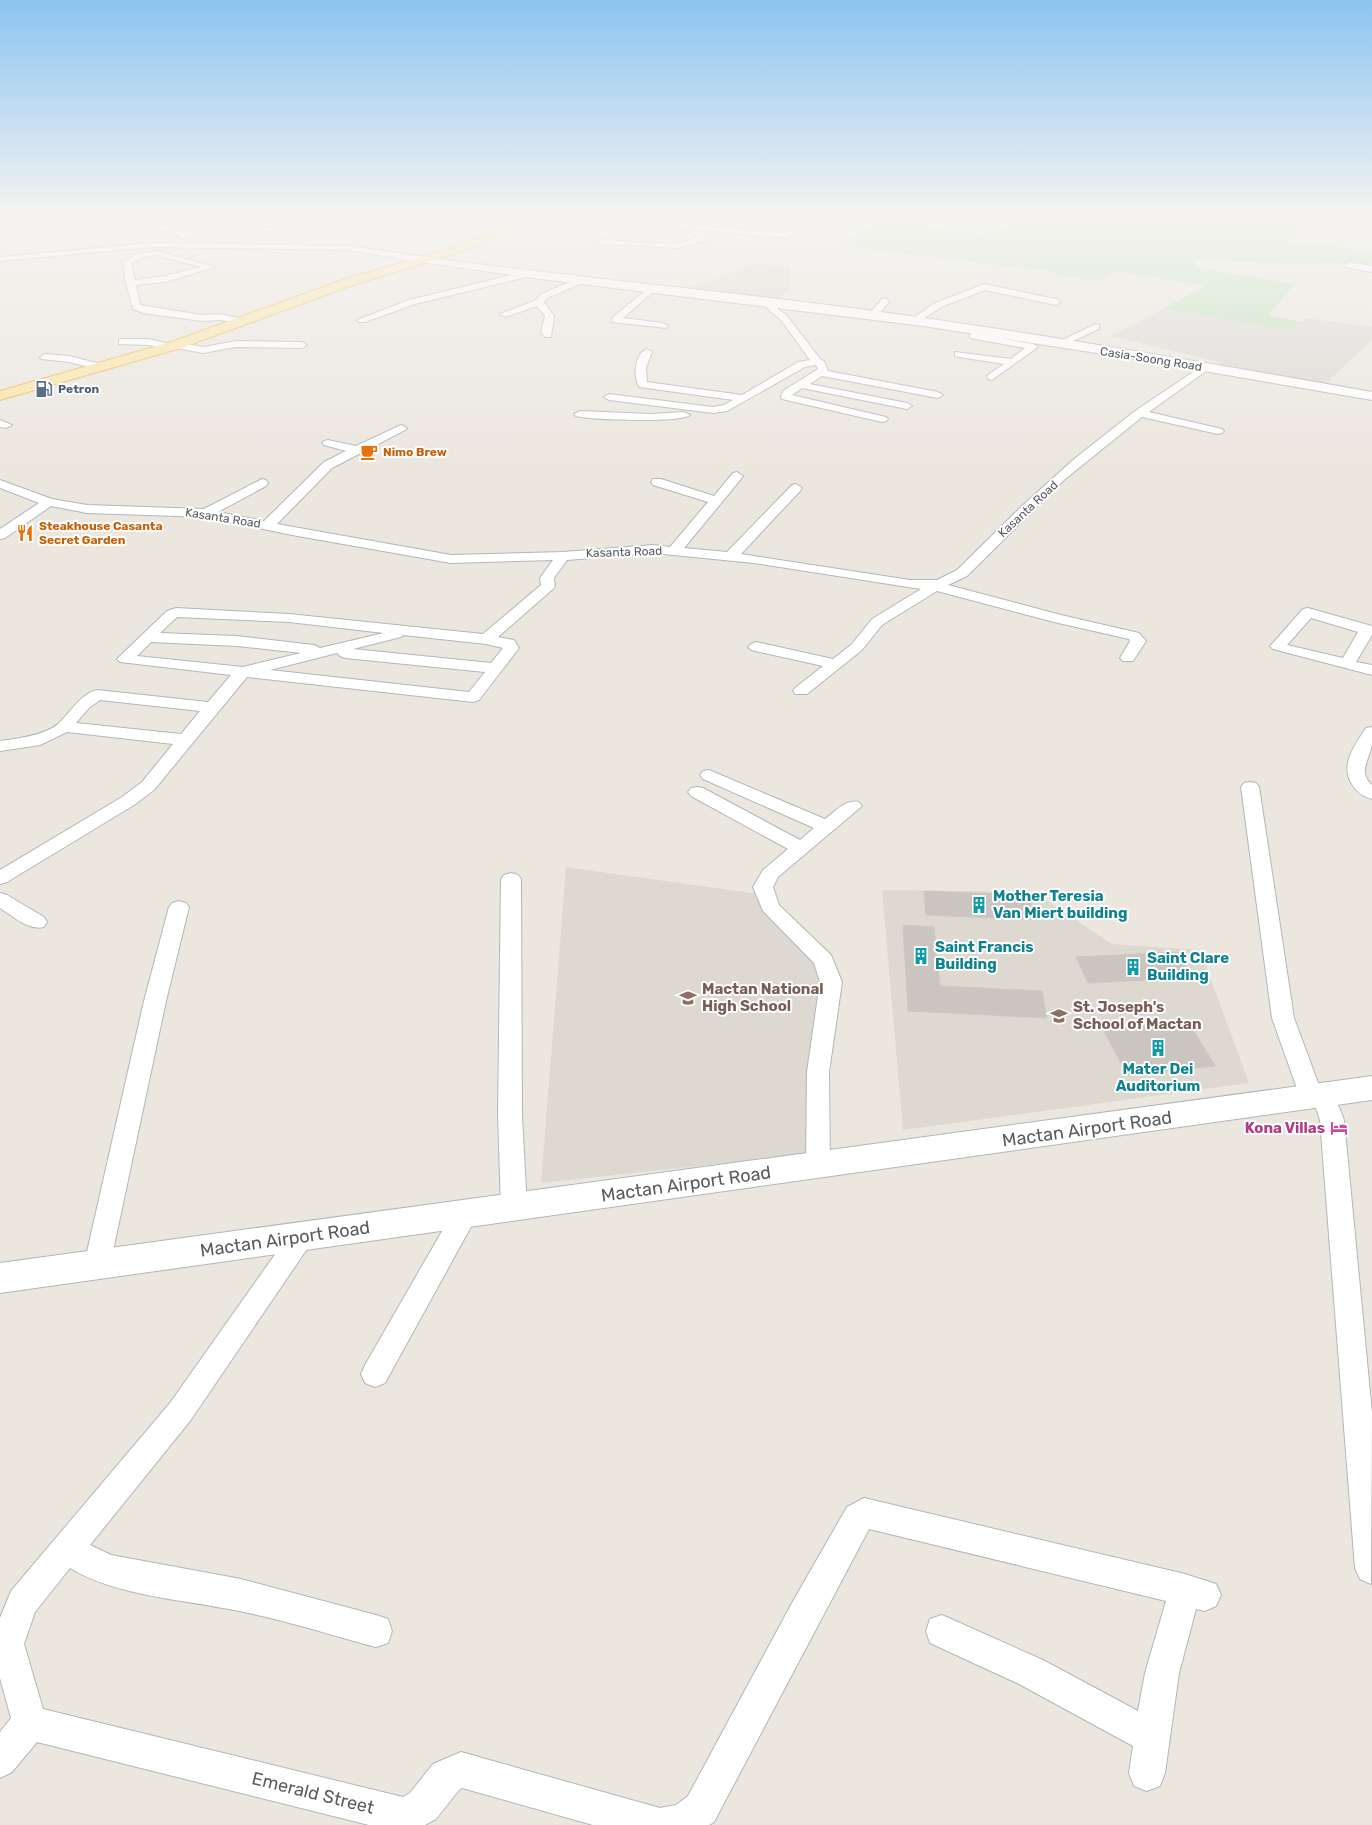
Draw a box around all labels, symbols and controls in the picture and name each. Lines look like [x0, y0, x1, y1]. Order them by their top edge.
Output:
street label: Casia-Soong Road [1099, 344, 1203, 374]
fuel station icon: Petron [34, 379, 54, 399]
place label: Petron [58, 382, 99, 396]
cafe icon: Nimo Brew [359, 442, 379, 462]
place label: Nimo Brew [383, 445, 447, 459]
street label: Kasanta Road [995, 478, 1061, 540]
street label: Kasanta Road [184, 505, 262, 531]
place label: Steakhouse Casanta Secret Garden [39, 519, 163, 547]
restaurant icon: Steakhouse Casanta Secret Garden [15, 523, 35, 543]
street label: Kasanta Road [586, 544, 662, 560]
place label: Mother Teresia Van Miert building [993, 887, 1127, 922]
building icon: Mother Teresia Van Miert building [969, 895, 989, 915]
place label: Saint Francis Building [935, 938, 1034, 973]
building icon: Saint Francis Building [911, 946, 931, 966]
place label: Saint Clare Building [1147, 949, 1229, 984]
building icon: Saint Clare Building [1123, 957, 1143, 977]
place label: Mactan National High School [702, 980, 824, 1015]
school or university icon: Mactan National High School [678, 988, 698, 1008]
place label: St. Joseph's School of Mactan [1073, 998, 1202, 1033]
school or university icon: St. Joseph's School of Mactan [1049, 1006, 1069, 1026]
building icon: Mater Dei Auditorium [1148, 1038, 1168, 1058]
place label: Mater Dei Auditorium [1116, 1060, 1200, 1095]
street label: Mactan Airport Road [1001, 1106, 1173, 1152]
hotel icon: Kona Villas [1329, 1118, 1349, 1138]
place label: Kona Villas [1245, 1119, 1325, 1137]
street label: Mactan Airport Road [600, 1161, 772, 1207]
street label: Mactan Airport Road [199, 1216, 371, 1262]
street label: Emerald Street [250, 1767, 376, 1819]

